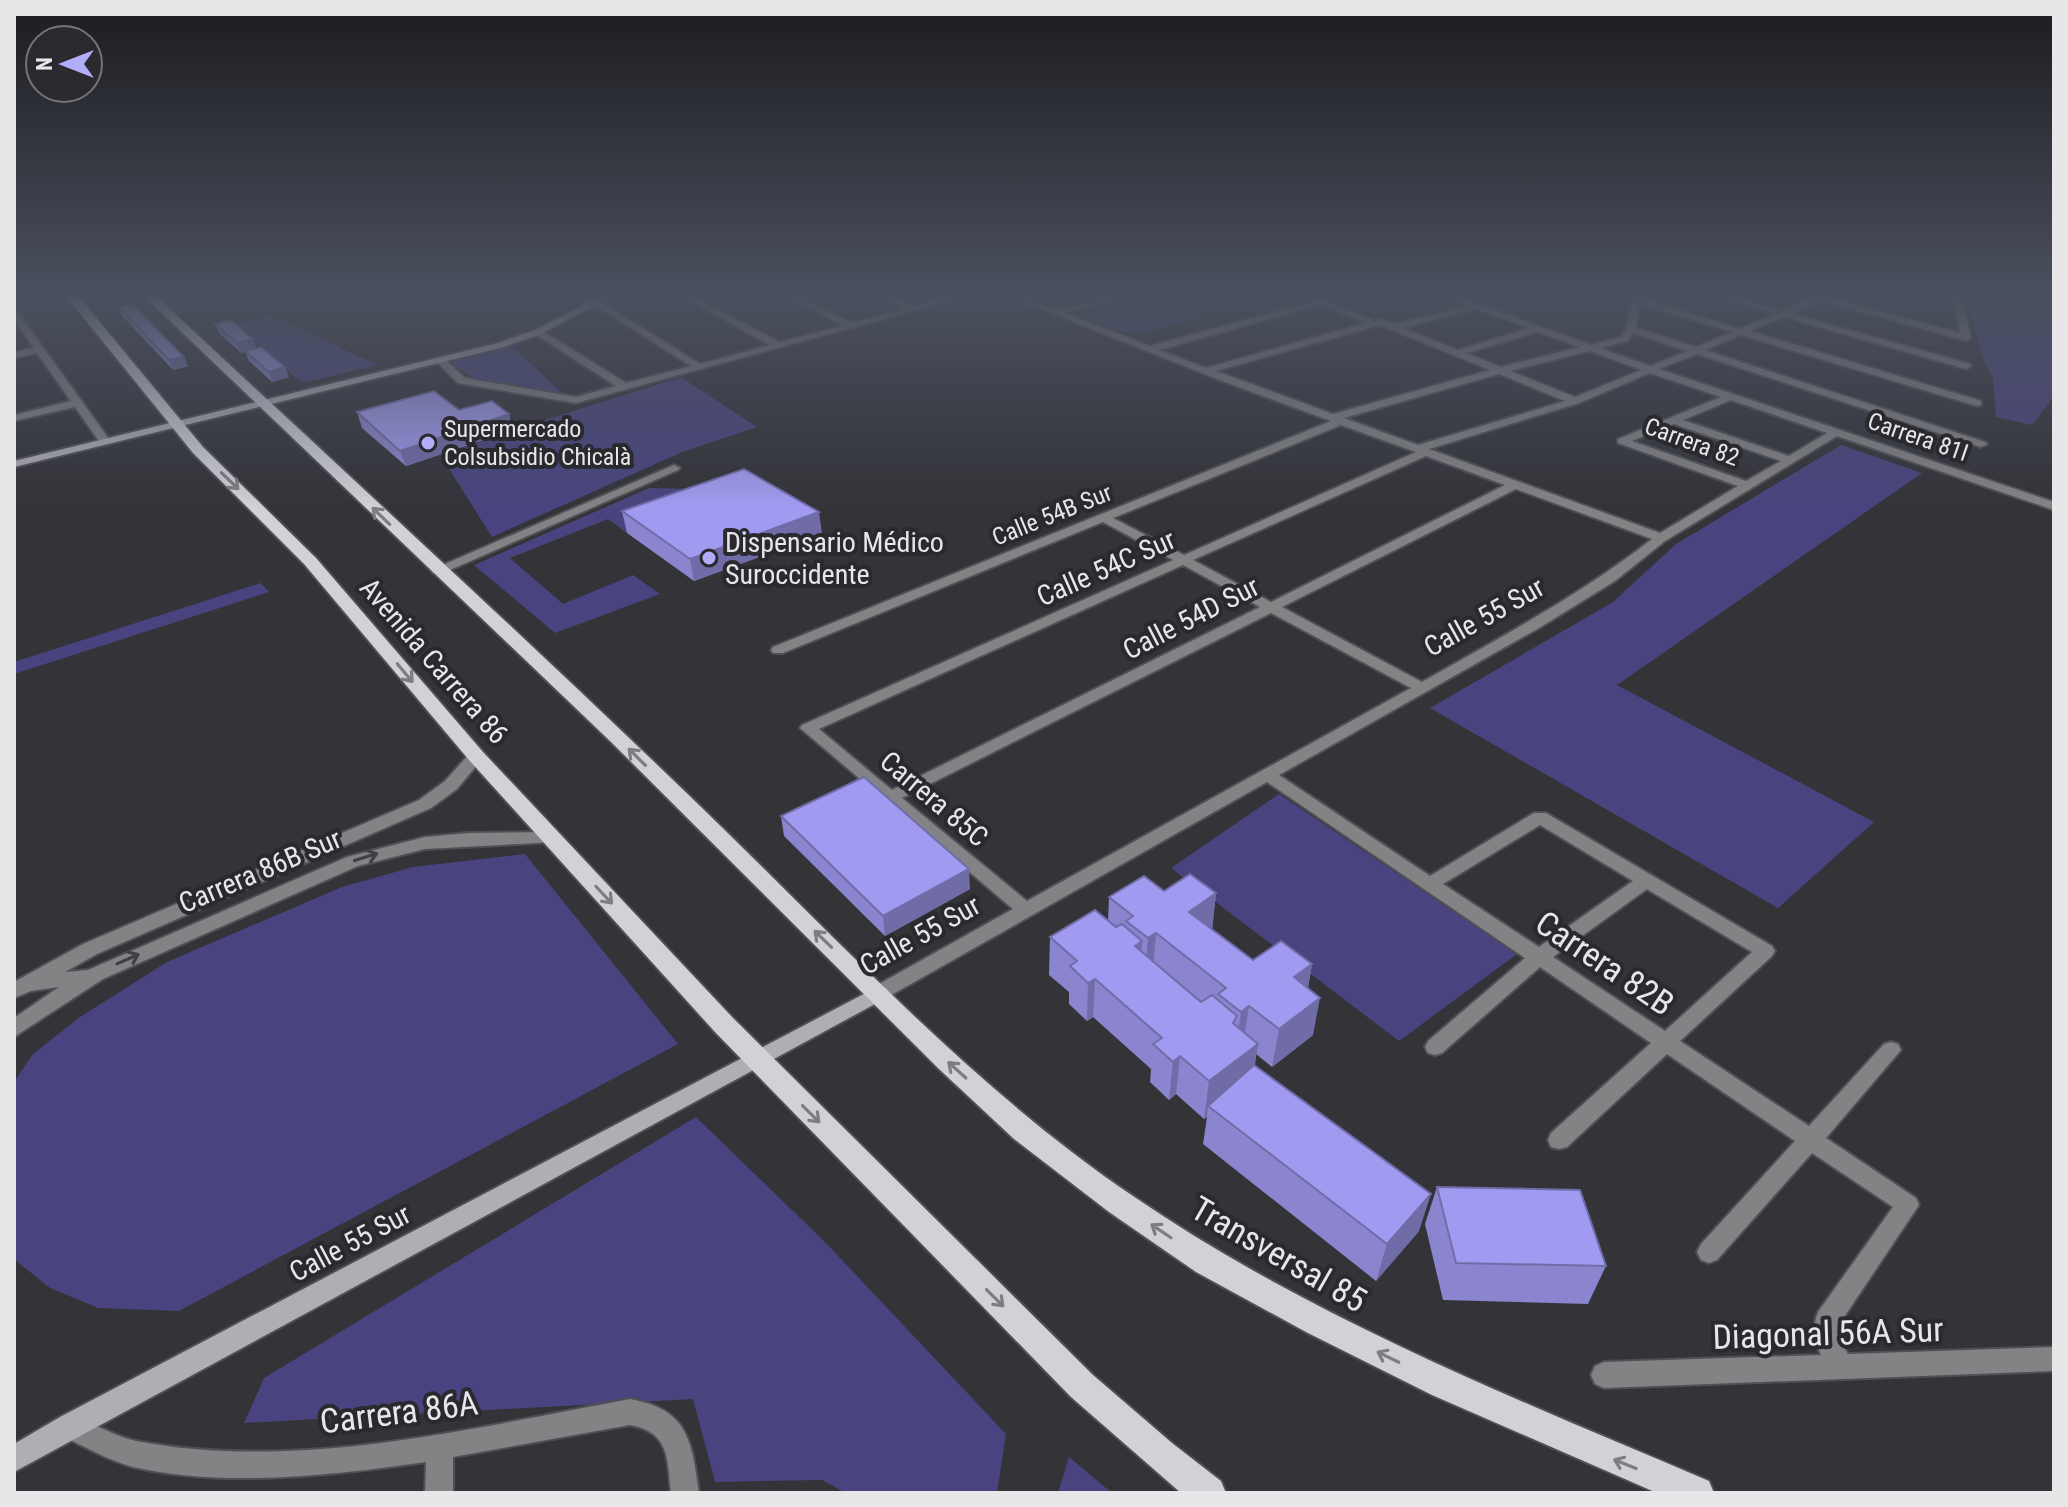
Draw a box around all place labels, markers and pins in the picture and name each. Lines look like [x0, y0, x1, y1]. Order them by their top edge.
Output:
place label: Supermercado Colsubsidio Chicalà [444, 415, 631, 471]
marker: Supermercado Colsubsidio Chicalà [419, 434, 437, 452]
place label: Dispensario Médico Suroccidente [725, 526, 944, 591]
marker: Dispensario Médico Suroccidente [700, 549, 718, 567]

